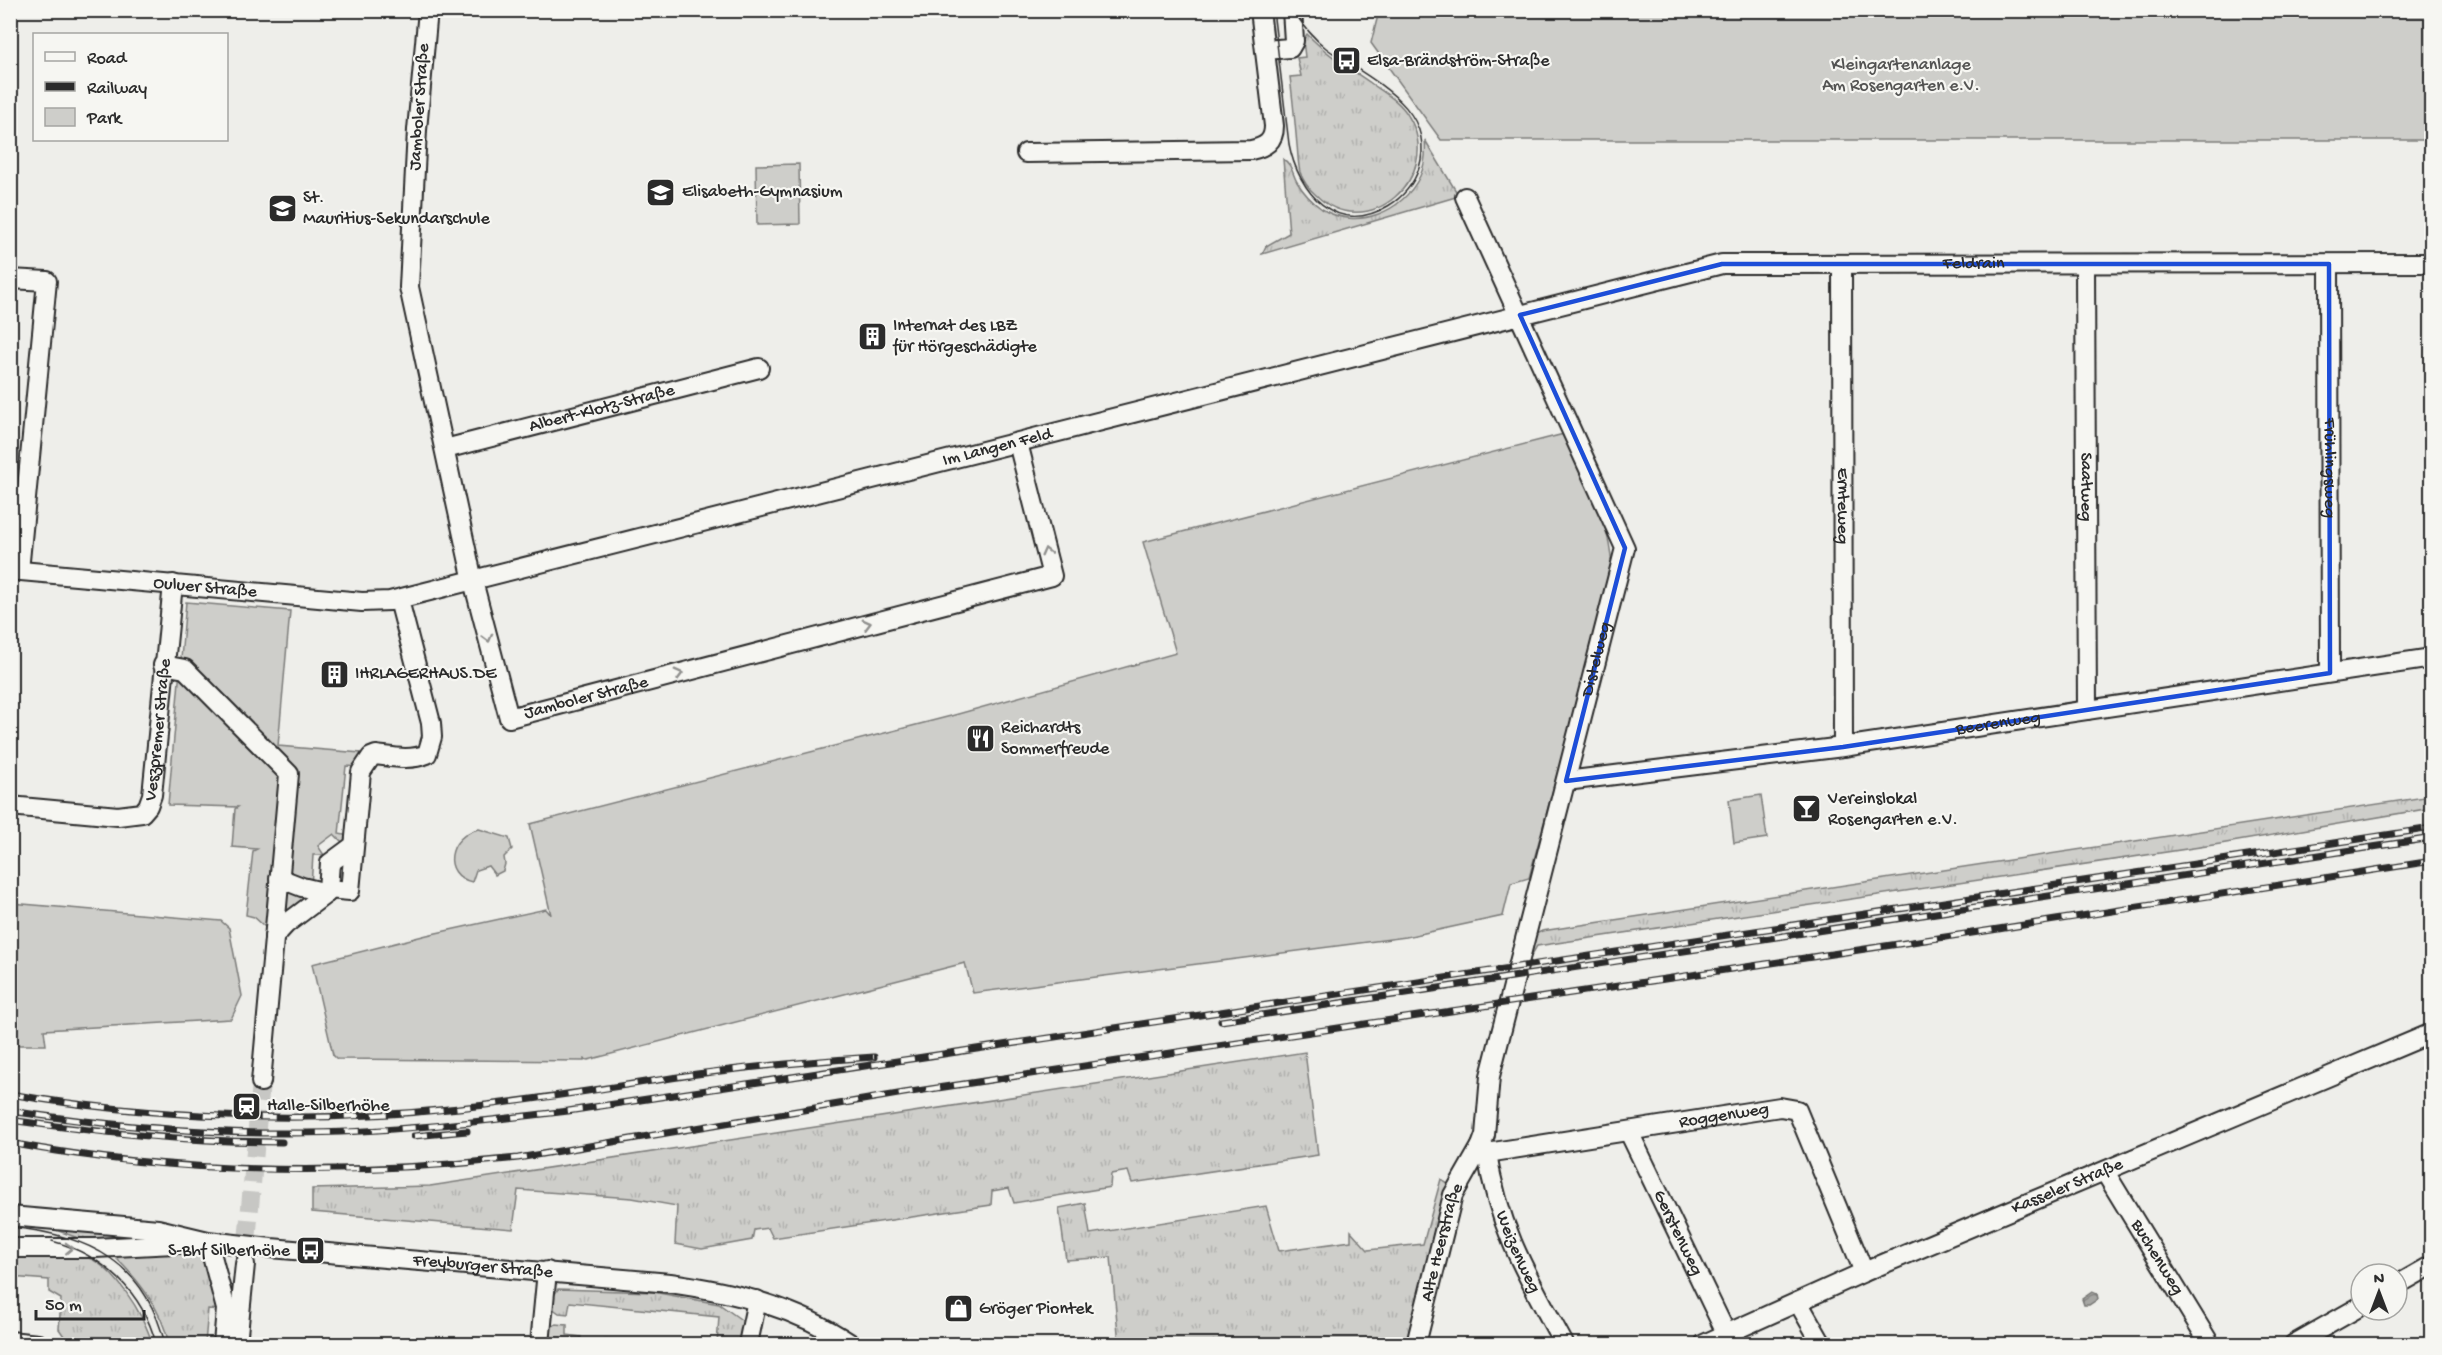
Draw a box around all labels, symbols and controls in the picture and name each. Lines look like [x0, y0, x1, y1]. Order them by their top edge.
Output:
legend [33, 33, 228, 141]
street label: Jamboler Straße [405, 42, 435, 171]
bus stop icon: Elsa-Brändström-Straße [1330, 45, 1362, 77]
text: Road [87, 49, 128, 70]
place label: Elsa-Brändström-Straße [1367, 51, 1550, 72]
park label: Kleingartenanlage Am Rosengarten e.V. [1822, 55, 1980, 97]
text: Railway [87, 79, 147, 100]
text: Park [86, 109, 123, 130]
school or university icon: Elisabeth-Gymnasium [645, 176, 677, 208]
place label: Elisabeth-Gymnasium [682, 182, 843, 203]
place label: St. Mauritius-Sekundarschule [303, 188, 491, 230]
school or university icon: St. Mauritius-Sekundarschule [266, 192, 298, 224]
street label: Feldrain [1942, 253, 2005, 274]
place label: Internat des LBZ für Hörgeschädigte [892, 316, 1038, 358]
building icon: Internat des LBZ für Hörgeschädigte [856, 320, 888, 352]
street label: Albert-Klotz-Straße [527, 380, 677, 437]
street label: Frühlingsweg [2319, 417, 2340, 518]
street label: Im Langen Feld [941, 423, 1056, 471]
street label: Saatweg [2075, 452, 2097, 522]
street label: Ernteweg [1832, 468, 1853, 544]
one-way arrow [1041, 547, 1053, 558]
street label: Ouluer Straße [152, 573, 259, 603]
one-way arrow [862, 618, 872, 631]
street label: Distelweg [1577, 620, 1616, 700]
one-way arrow [481, 632, 493, 643]
street label: Veszpremer Straße [140, 657, 176, 805]
building icon: IHRLAGERHAUS.DE [318, 658, 350, 690]
place label: IHRLAGERHAUS.DE [355, 664, 497, 685]
one-way arrow [673, 669, 684, 681]
street label: Jamboler Straße [522, 671, 651, 724]
street label: Beerenweg [1953, 707, 2042, 740]
place label: Reichardts Sommerfreude [1001, 718, 1110, 760]
restaurant icon: Reichardts Sommerfreude [964, 722, 996, 754]
place label: Vereinslokal Rosengarten e.V. [1827, 789, 1958, 831]
bar icon: Vereinslokal Rosengarten e.V. [1791, 793, 1823, 825]
station icon: Halle-Silberhöhe [230, 1090, 262, 1122]
place label: Halle-Silberhöhe [267, 1096, 390, 1117]
street label: Roggenweg [1677, 1098, 1770, 1133]
street label: Kasseler Straße [2008, 1153, 2127, 1219]
street label: Alte Heerstraße [1416, 1179, 1469, 1304]
street label: Gerstenweg [1648, 1187, 1707, 1279]
street label: Weizenweg [1491, 1208, 1545, 1297]
street label: Buchenweg [2126, 1215, 2188, 1299]
bus stop icon: S-Bhf Silberhöhe [295, 1235, 327, 1267]
place label: S-Bhf Silberhöhe [168, 1241, 291, 1262]
one-way arrow [64, 1242, 73, 1255]
street label: Freyburger Straße [411, 1250, 554, 1283]
north arrow [2349, 1262, 2409, 1322]
text: N [2374, 1271, 2385, 1290]
scale bar [36, 1283, 144, 1321]
shop icon: Gröger Piontek [942, 1293, 974, 1325]
text: 50 m [45, 1296, 82, 1317]
place label: Gröger Piontek [979, 1299, 1095, 1320]

